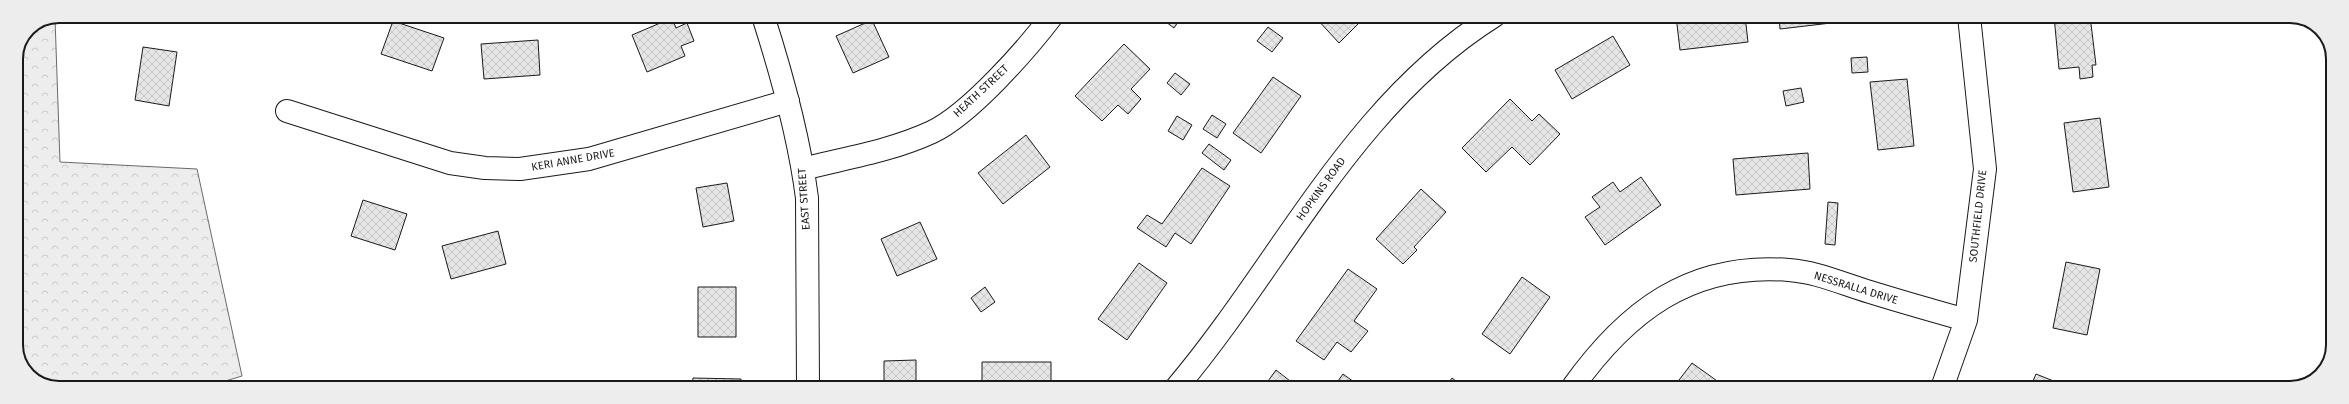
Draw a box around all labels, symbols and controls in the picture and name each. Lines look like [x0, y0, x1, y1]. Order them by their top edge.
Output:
street label: HEATH STREET [951, 62, 1012, 120]
street label: KERI ANNE DRIVE [530, 146, 616, 174]
street label: HOPKINS ROAD [1294, 155, 1348, 223]
street label: EAST STREET [795, 167, 813, 230]
street label: SOUTHFIELD DRIVE [1967, 169, 1989, 263]
street label: NESSRALLA DRIVE [1812, 269, 1900, 307]

